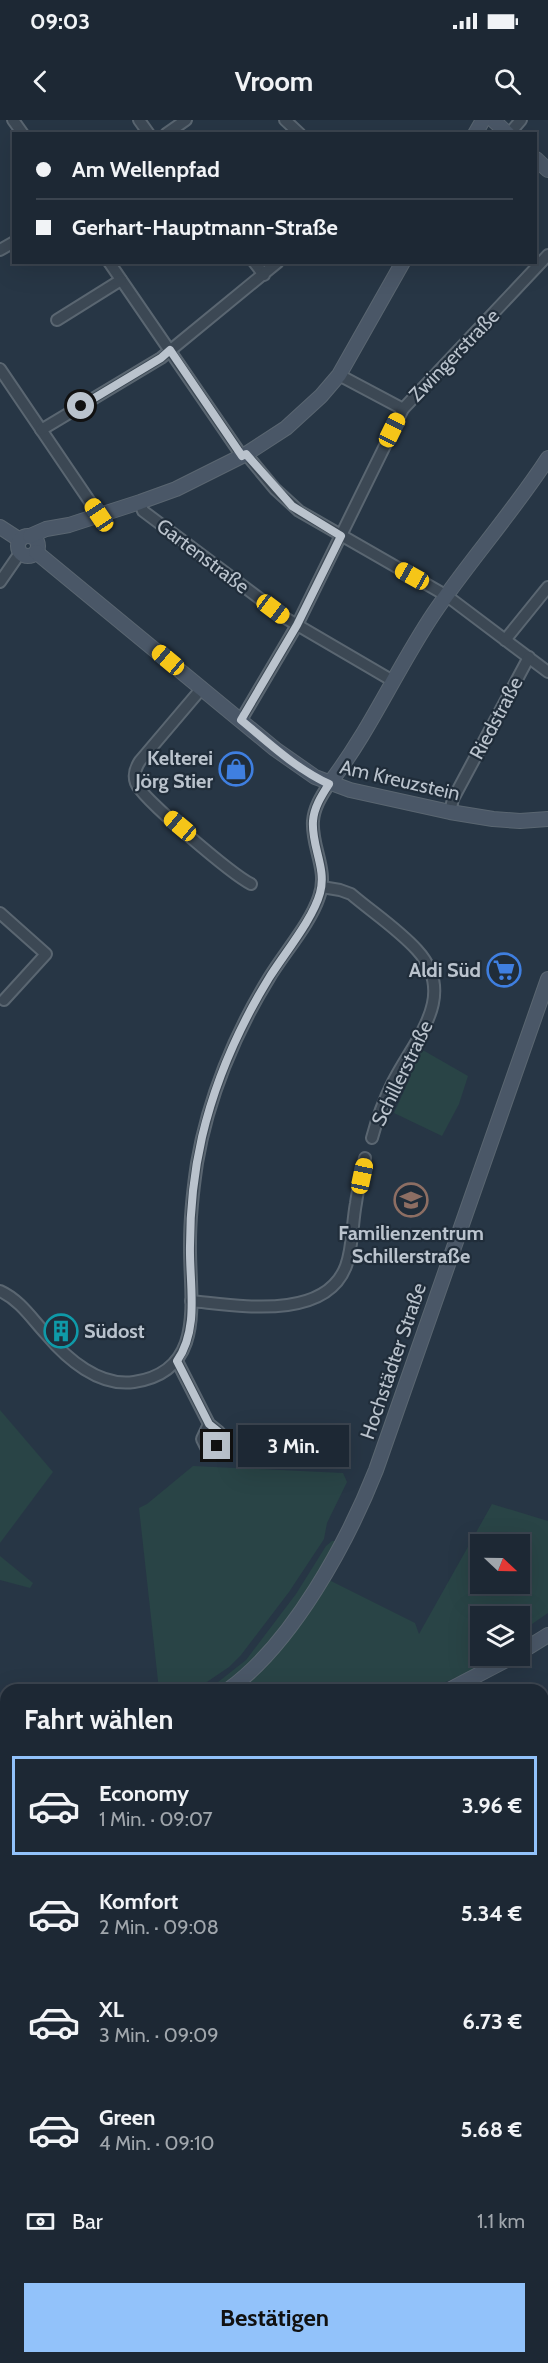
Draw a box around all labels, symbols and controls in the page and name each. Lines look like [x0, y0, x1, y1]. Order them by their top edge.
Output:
text: 09:03 [30, 8, 90, 35]
icon: back [24, 65, 57, 98]
text: Vroom [235, 65, 313, 98]
icon: search [491, 65, 524, 98]
text: Am Wellenpfad [72, 156, 220, 183]
text: Gerhart-Hauptmann-Straße [72, 214, 338, 241]
street label: Zwingerstraße [404, 304, 504, 406]
route start [67, 392, 94, 419]
car [376, 410, 408, 450]
car [81, 495, 117, 535]
street label: Gartenstraße [152, 513, 254, 599]
car [392, 559, 432, 593]
car [253, 591, 293, 627]
car [148, 642, 188, 678]
street label: Riedstraße [464, 673, 528, 763]
place label: Kelterei Jörg Stier [134, 746, 213, 793]
shop icon: Kelterei Jörg Stier [218, 751, 254, 787]
street label: Am Kreuzstein [338, 755, 462, 805]
car [160, 808, 200, 844]
supermarket icon: Aldi Süd [486, 952, 522, 988]
place label: Aldi Süd [409, 958, 481, 982]
street label: Schillerstraße [366, 1016, 438, 1130]
car [349, 1157, 375, 1195]
school or university icon: Familienzentrum Schillerstraße [393, 1182, 429, 1218]
place label: Familienzentrum Schillerstraße [338, 1221, 484, 1268]
street label: Hochstädter Straße [355, 1280, 431, 1442]
building icon: Südost [43, 1313, 79, 1349]
place label: Südost [84, 1319, 145, 1343]
callout: 3 Min. [238, 1425, 349, 1467]
route end [203, 1432, 230, 1459]
text: 3 Min. [267, 1434, 320, 1458]
north arrow [470, 1534, 530, 1594]
map controls [470, 1534, 530, 1666]
button: layers [470, 1606, 530, 1666]
text: Fahrt wählen [24, 1703, 173, 1736]
icon: car [27, 1779, 81, 1833]
text: Economy [99, 1780, 189, 1807]
text: 3.96 € [462, 1792, 522, 1819]
text: 1 Min. · 09:07 [99, 1807, 213, 1831]
icon: car [27, 1887, 81, 1941]
text: Komfort [99, 1888, 178, 1915]
text: 5.34 € [461, 1900, 522, 1927]
text: 2 Min. · 09:08 [99, 1915, 219, 1939]
icon: car [27, 1995, 81, 2049]
text: XL [99, 1996, 124, 2023]
text: 6.73 € [463, 2008, 522, 2035]
text: 3 Min. · 09:09 [99, 2023, 219, 2047]
icon: car [27, 2103, 81, 2157]
text: Green [99, 2104, 155, 2131]
text: 5.68 € [461, 2116, 522, 2143]
text: 4 Min. · 09:10 [99, 2131, 214, 2155]
icon: cash [24, 2205, 57, 2238]
text: Bar [72, 2208, 103, 2235]
text: 1.1 km [477, 2209, 525, 2233]
button: Bestätigen [24, 2283, 525, 2352]

